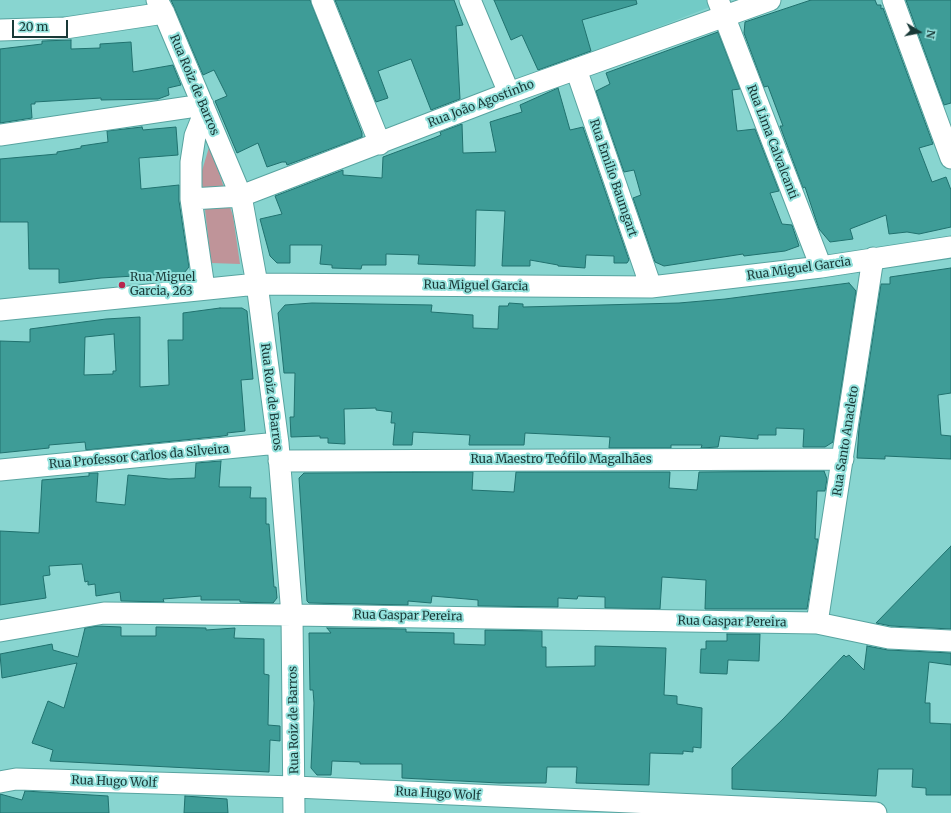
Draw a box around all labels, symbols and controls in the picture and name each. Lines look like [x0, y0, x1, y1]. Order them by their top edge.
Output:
scale bar [14, 12, 70, 38]
north arrow [899, 12, 939, 52]
text: 20 m [19, 19, 48, 34]
text: N [923, 29, 938, 40]
street label: Rua Roiz de Barros [166, 32, 222, 138]
street label: Rua João Agostinho [426, 77, 536, 131]
street label: Rua Lima Calvalcanti [744, 83, 800, 201]
street label: Rua Emilio Baumgart [586, 117, 640, 239]
street label: Rua Miguel Garcia [746, 255, 852, 283]
place label: Rua Miguel Garcia, 263 [130, 271, 195, 299]
street label: Rua Miguel Garcia [424, 278, 528, 294]
marker: Rua Miguel Garcia, 263 [117, 280, 127, 290]
street label: Rua Roiz de Barros [257, 342, 285, 452]
street label: Rua Santo Anacleto [830, 385, 862, 497]
street label: Rua Professor Carlos da Silveira [48, 442, 230, 472]
street label: Rua Maestro Teófilo Magalhães [470, 453, 652, 467]
street label: Rua Gaspar Pereira [353, 608, 463, 624]
street label: Rua Gaspar Pereira [677, 614, 787, 630]
street label: Rua Roiz de Barros [286, 666, 302, 774]
street label: Rua Hugo Wolf [71, 773, 157, 791]
street label: Rua Hugo Wolf [395, 785, 481, 803]

